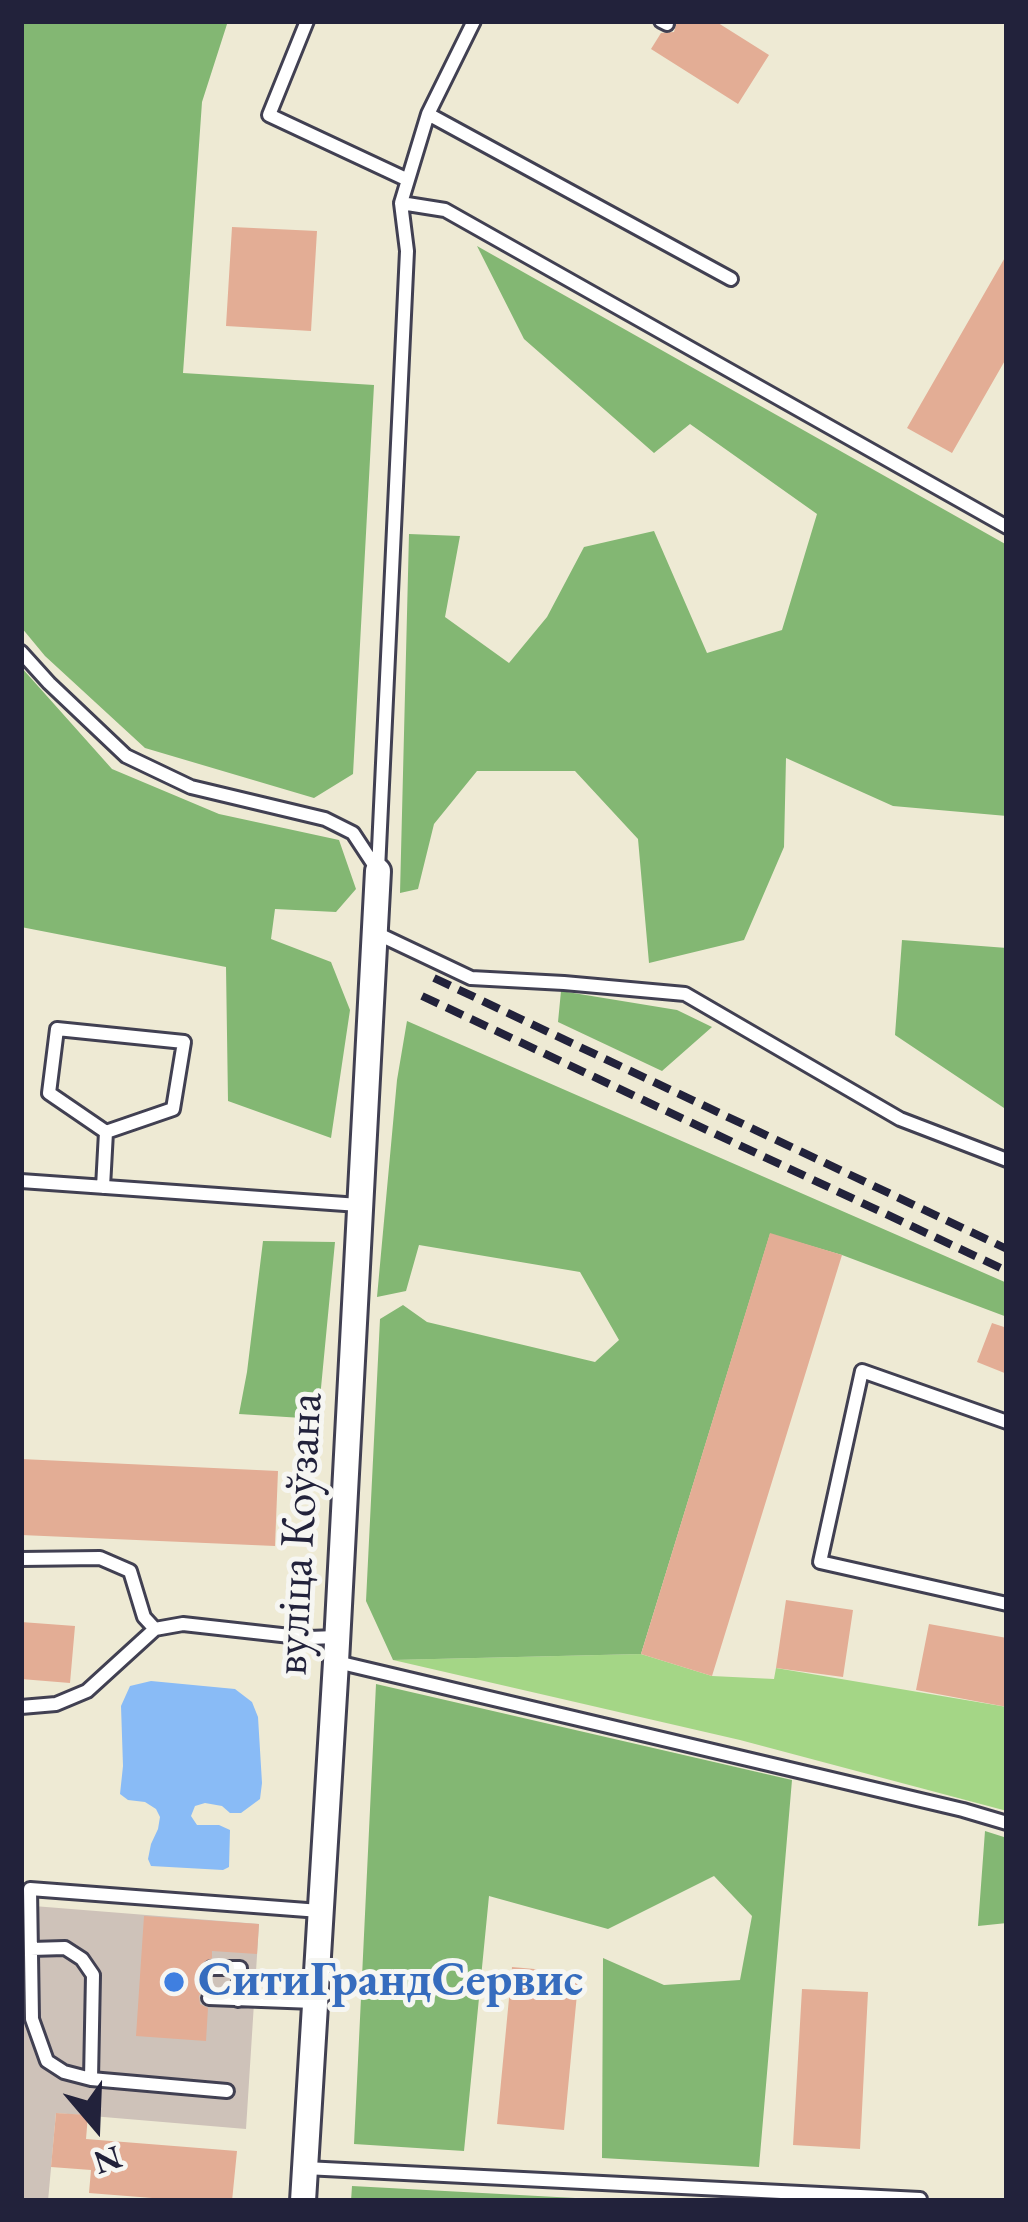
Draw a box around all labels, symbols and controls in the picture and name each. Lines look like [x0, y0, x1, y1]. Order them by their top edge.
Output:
street label: вуліца Коўзана [264, 1391, 336, 1677]
place label: СитиГрандСервис [198, 1953, 583, 2011]
marker: СитиГрандСервис [161, 1969, 187, 1995]
north arrow [36, 2066, 156, 2186]
text: N [88, 2136, 128, 2185]

